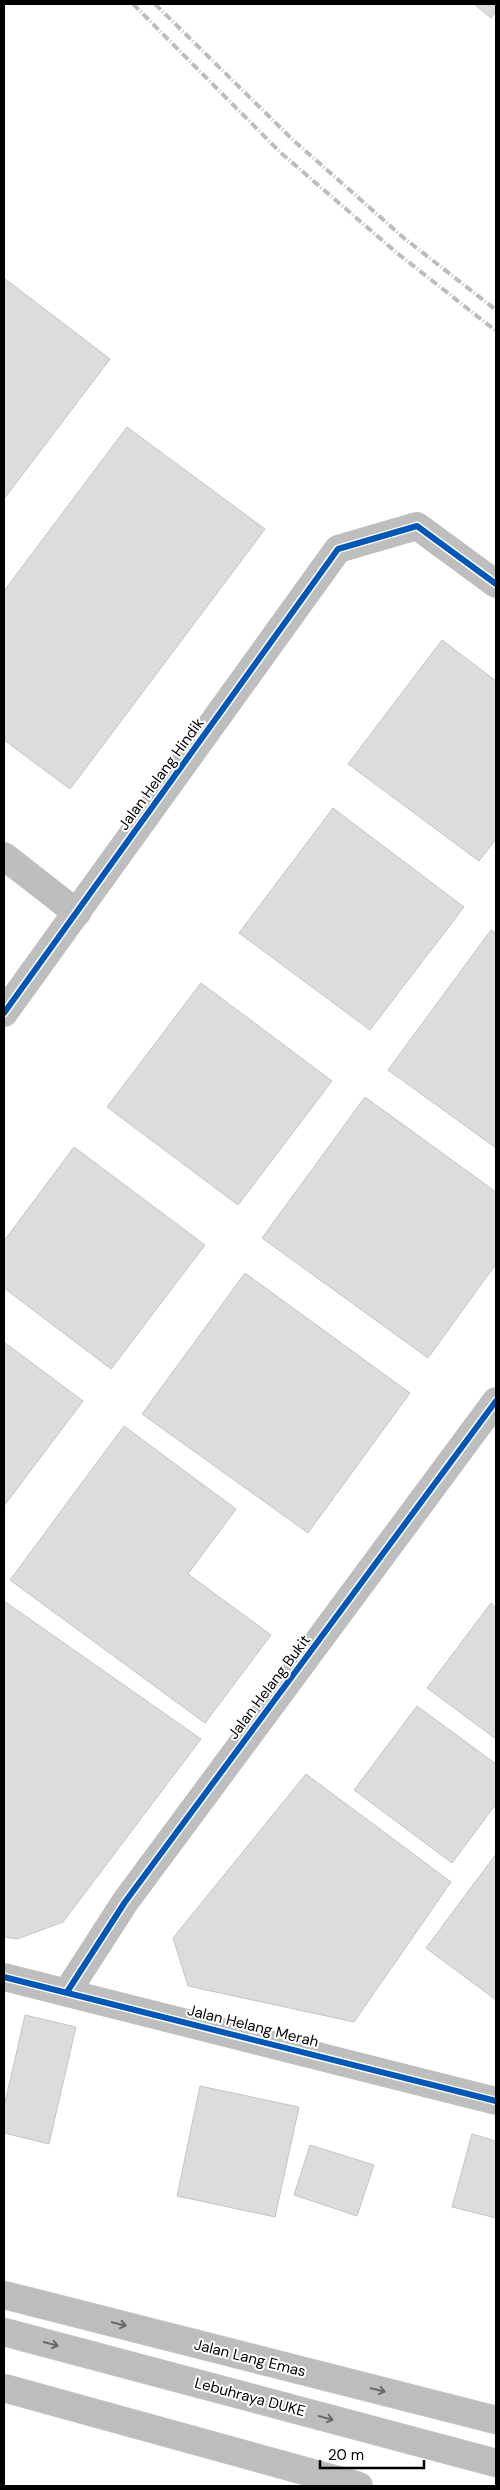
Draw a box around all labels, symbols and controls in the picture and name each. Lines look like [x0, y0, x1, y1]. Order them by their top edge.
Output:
street label: Jalan Helang Hindik [114, 714, 209, 834]
street label: Jalan Helang Bukit [223, 1631, 315, 1743]
street label: Jalan Helang Merah [185, 2000, 321, 2052]
one-way arrow [110, 2320, 126, 2330]
street label: Jalan Lang Emas [192, 2334, 308, 2382]
one-way arrow [42, 2340, 58, 2350]
street label: Lebuhraya DUKE [193, 2373, 307, 2421]
one-way arrow [370, 2386, 386, 2395]
one-way arrow [318, 2413, 334, 2423]
scale bar [320, 2438, 424, 2470]
text: 20 m [328, 2445, 364, 2465]

